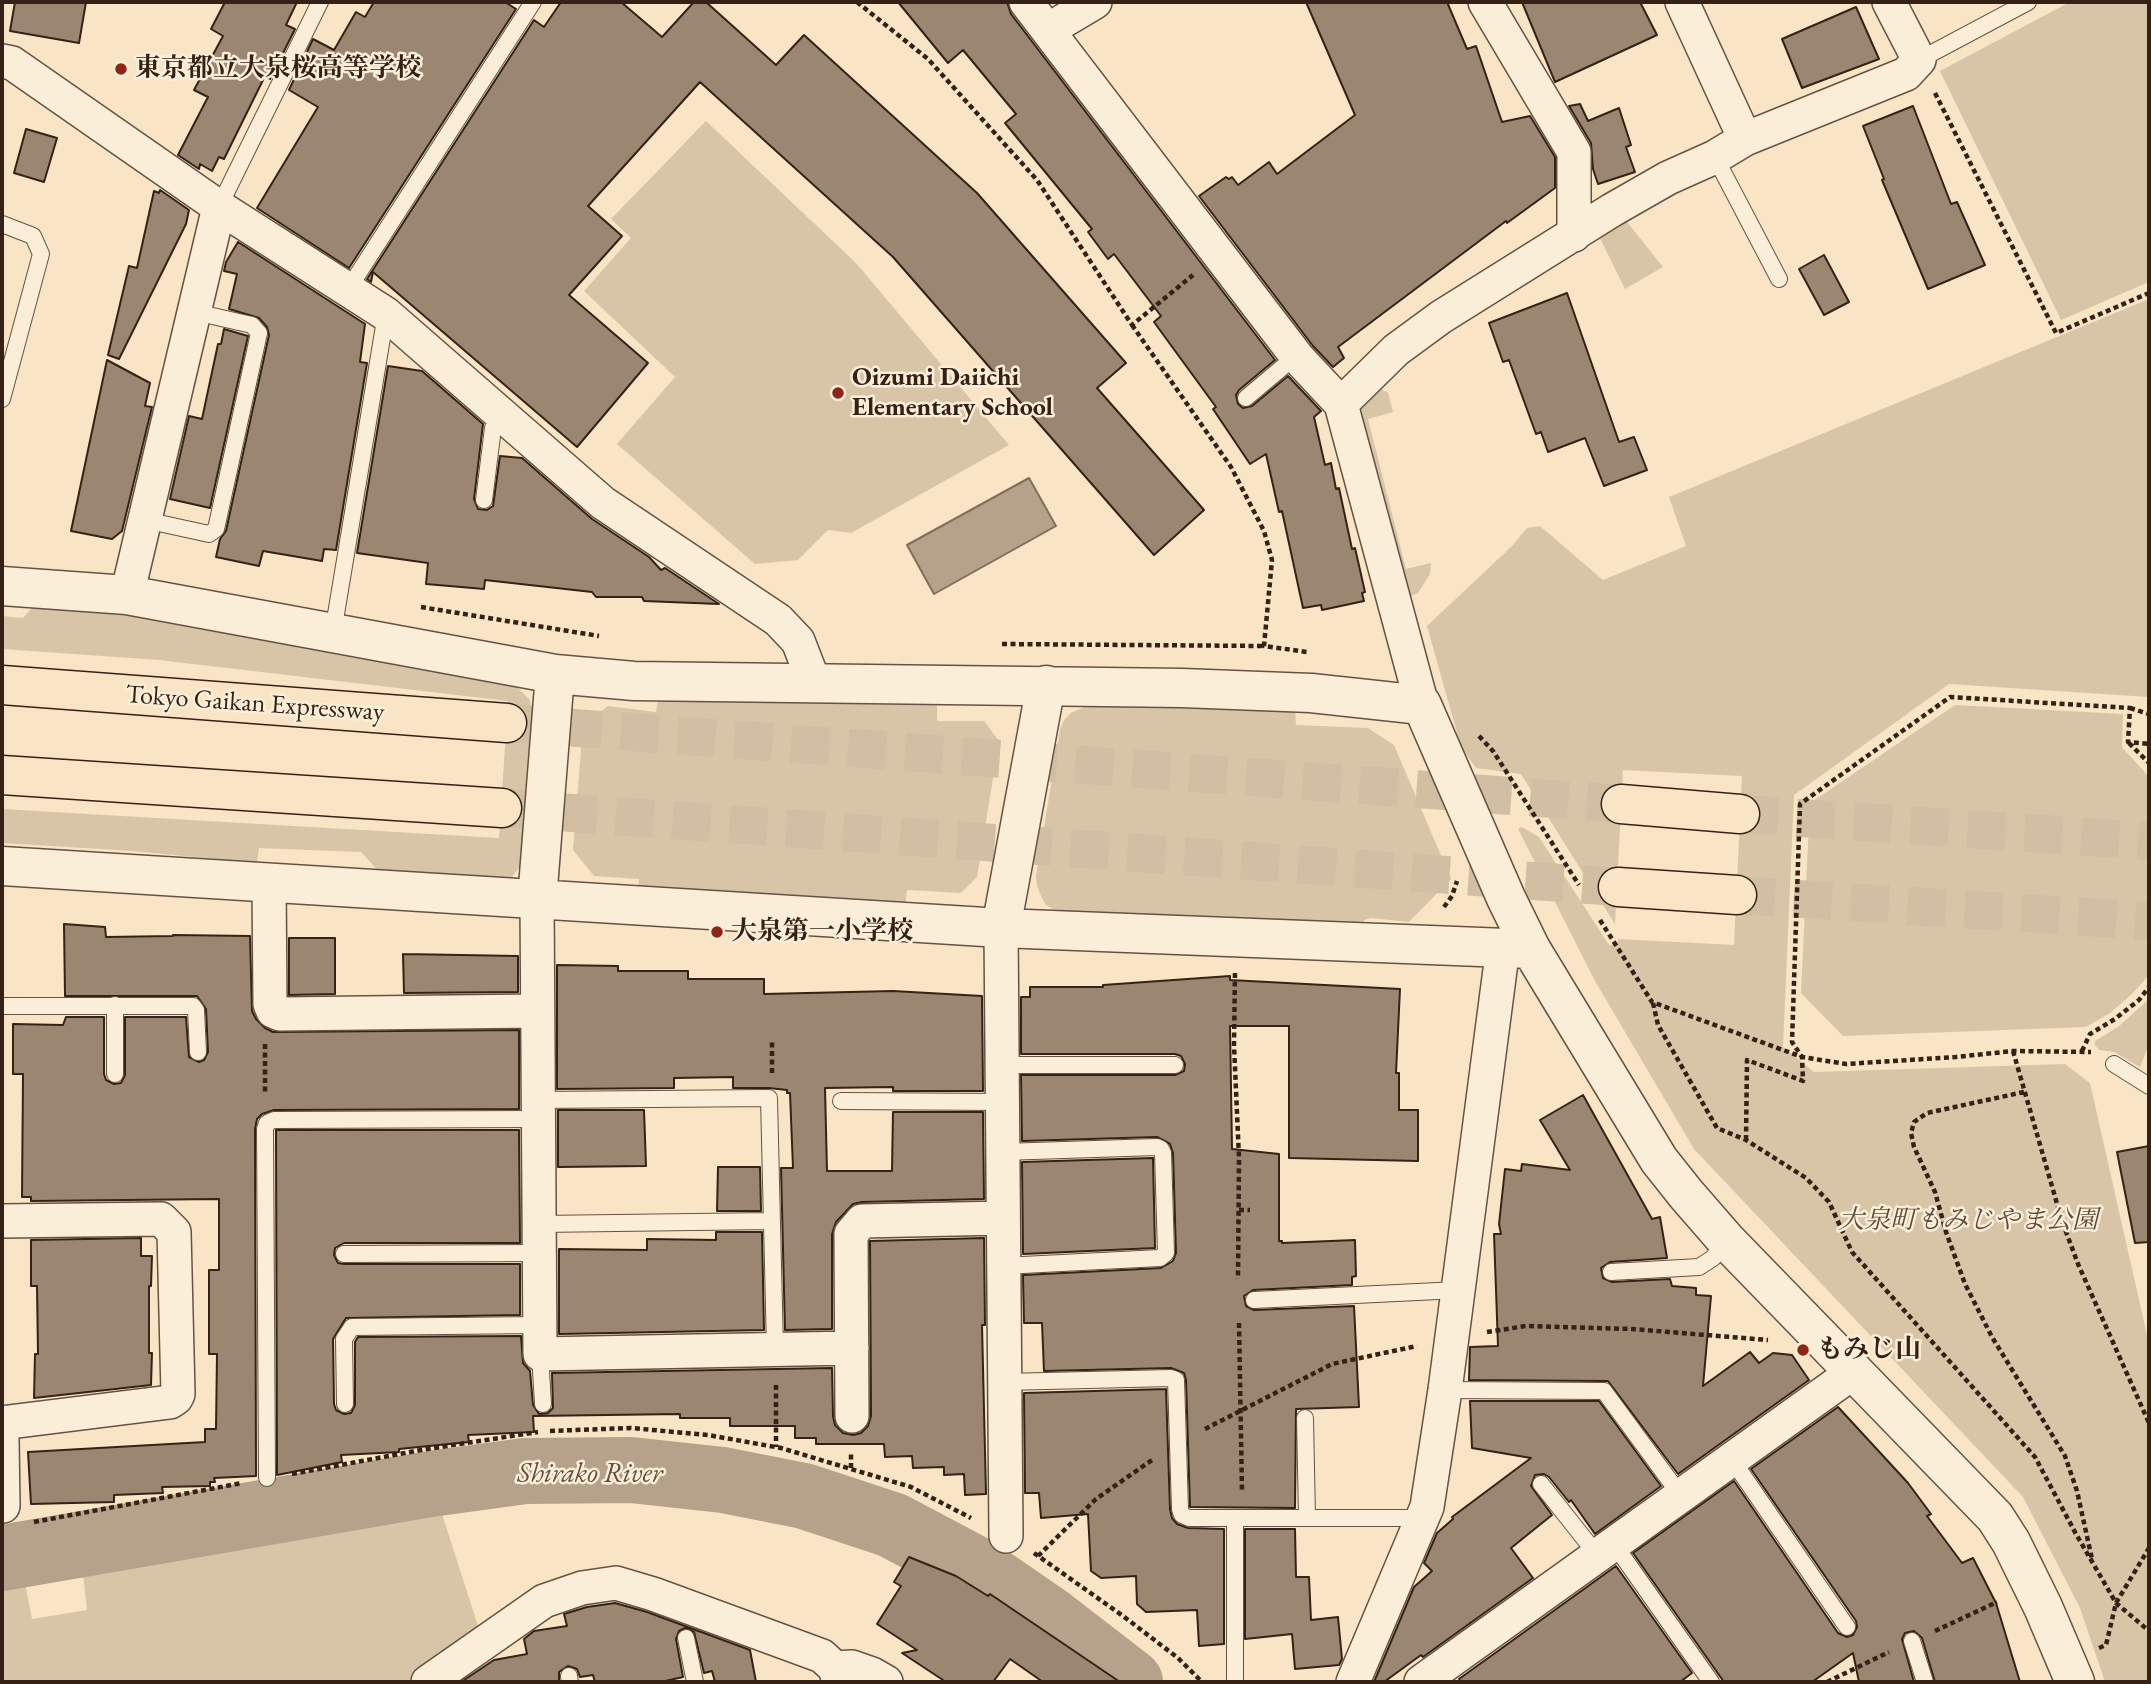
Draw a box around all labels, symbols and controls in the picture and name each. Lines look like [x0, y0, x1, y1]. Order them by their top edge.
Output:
place label: 東京都立大泉桜高等学校 [135, 53, 421, 85]
marker: 東京都立大泉桜高等学校 [113, 61, 129, 77]
place label: Oizumi Daiichi Elementary School [852, 362, 1053, 424]
marker: Oizumi Daiichi Elementary School [830, 385, 846, 401]
street label: Tokyo Gaikan Expressway [125, 679, 385, 729]
place label: 大泉第一小学校 [731, 916, 913, 948]
marker: 大泉第一小学校 [709, 924, 725, 940]
park label: 大泉町もみじやま公園 [1838, 1205, 2098, 1237]
place label: もみじ山 [1817, 1334, 1921, 1366]
marker: もみじ山 [1795, 1342, 1811, 1358]
water label: Shirako River [517, 1457, 663, 1491]

